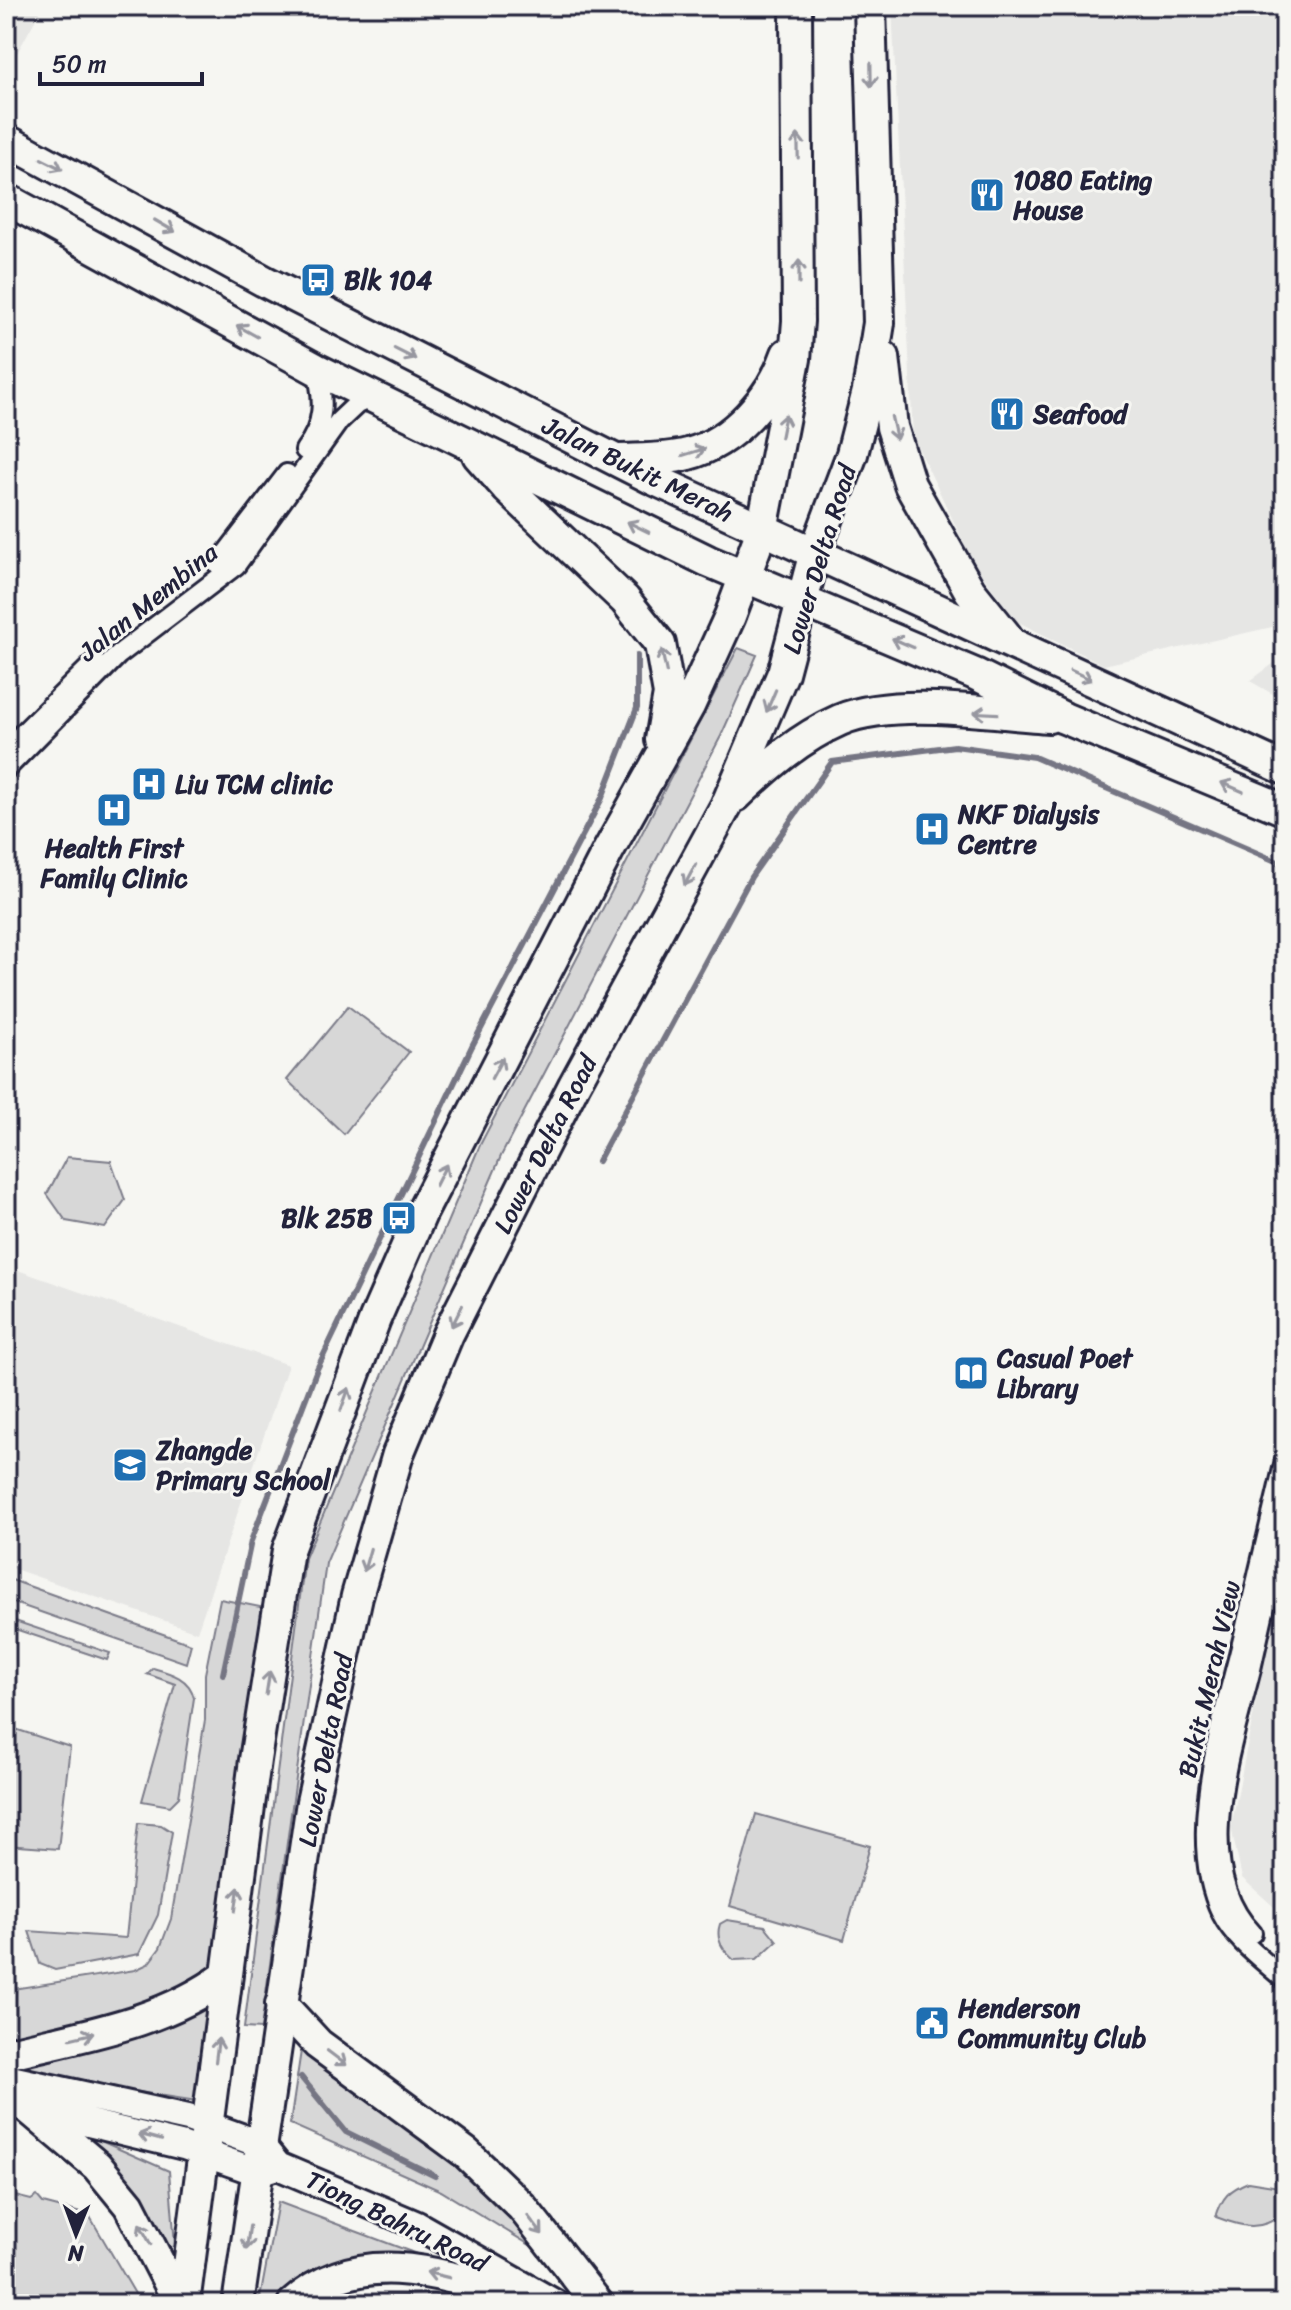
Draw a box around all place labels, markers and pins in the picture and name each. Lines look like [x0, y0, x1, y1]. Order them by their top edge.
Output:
place label: 1080 Eating House [1013, 157, 1153, 233]
restaurant icon: 1080 Eating House [968, 176, 1006, 214]
place label: Blk 104 [344, 257, 432, 303]
bus stop icon: Blk 104 [299, 261, 337, 299]
place label: Seafood [1032, 391, 1129, 437]
restaurant icon: Seafood [988, 395, 1026, 433]
place label: Liu TCM clinic [175, 761, 334, 807]
hospital icon: Liu TCM clinic [130, 765, 168, 803]
hospital icon: Health First Family Clinic [95, 791, 133, 829]
place label: NKF Dialysis Centre [957, 791, 1100, 867]
hospital icon: NKF Dialysis Centre [913, 810, 951, 848]
place label: Health First Family Clinic [40, 825, 188, 901]
place label: Blk 25B [281, 1195, 373, 1241]
bus stop icon: Blk 25B [380, 1199, 418, 1237]
place label: Casual Poet Library [996, 1335, 1134, 1411]
library icon: Casual Poet Library [952, 1354, 990, 1392]
place label: Zhangde Primary School [155, 1427, 332, 1503]
school or university icon: Zhangde Primary School [111, 1446, 149, 1484]
place label: Henderson Community Club [957, 1985, 1147, 2061]
public building icon: Henderson Community Club [913, 2004, 951, 2042]

